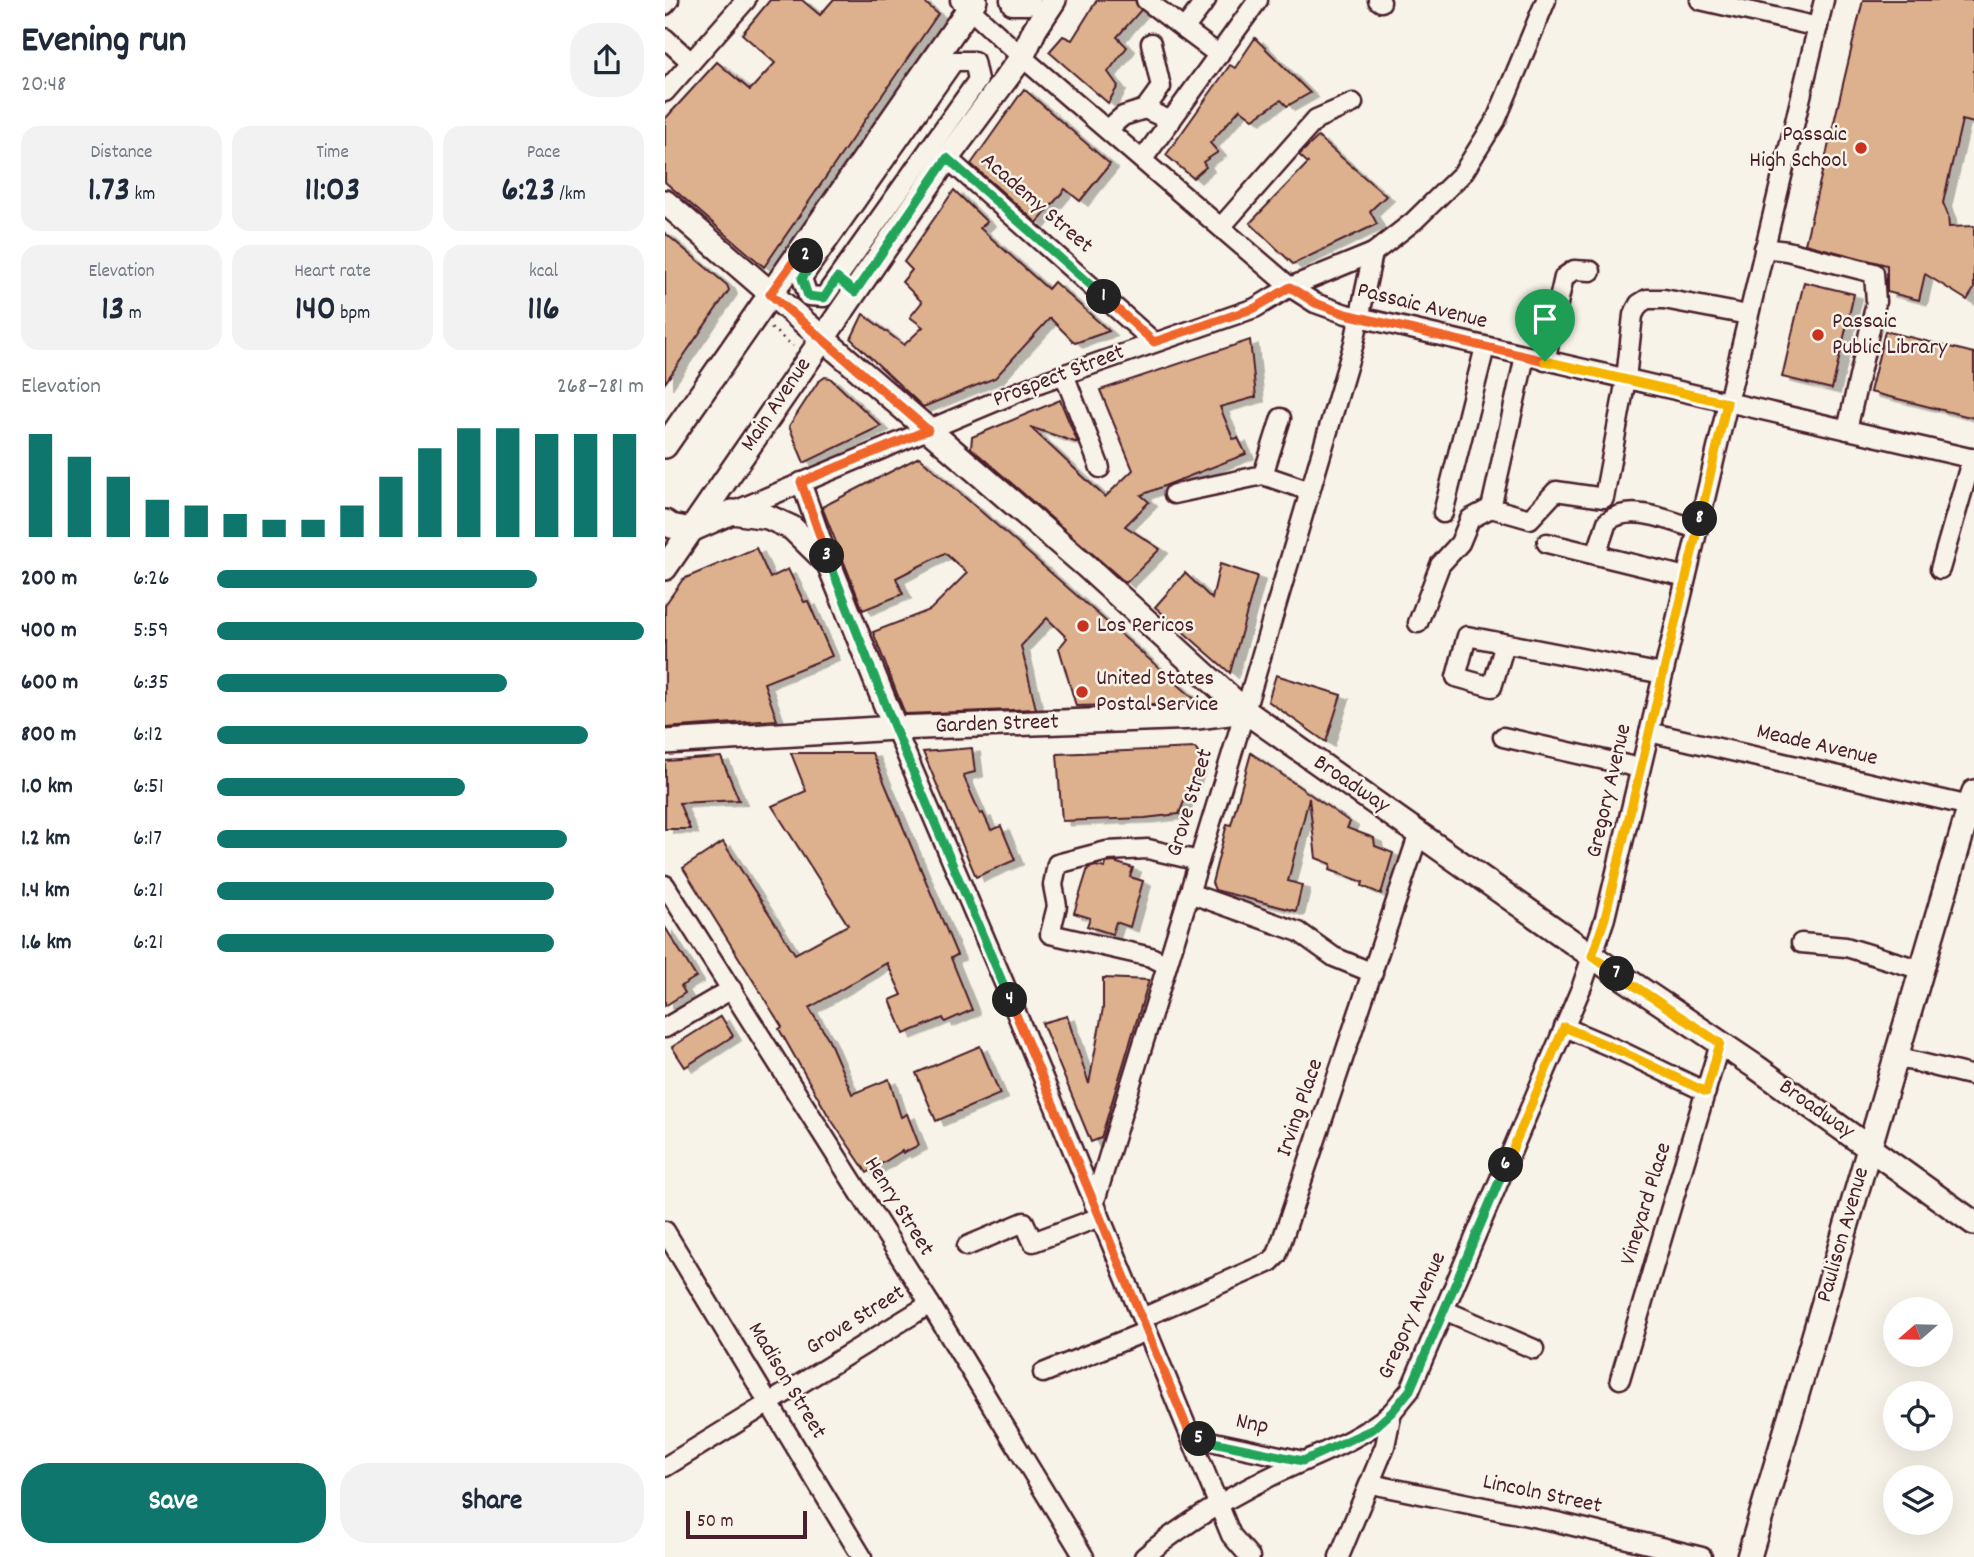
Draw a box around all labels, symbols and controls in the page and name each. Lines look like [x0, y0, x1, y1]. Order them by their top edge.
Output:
text: Evening run [21, 15, 186, 70]
button: share [570, 23, 644, 97]
text: 20:48 [21, 69, 66, 102]
place label: Passaic High School [1749, 119, 1848, 178]
text: Distance [91, 140, 152, 167]
text: Time [316, 140, 349, 167]
text: Pace [527, 140, 560, 167]
marker: Passaic High School [1853, 140, 1869, 156]
street label: Academy Street [972, 146, 1100, 262]
text: 1.73 [88, 167, 130, 217]
text: 11:03 [305, 167, 360, 217]
text: 6:23 [501, 167, 555, 217]
text: km [130, 182, 155, 209]
text: /km [555, 182, 586, 209]
pin: 2 [789, 238, 823, 274]
text: 2 [801, 242, 810, 269]
text: Elevation [88, 259, 155, 286]
text: Heart rate [294, 259, 371, 286]
text: kcal [529, 259, 558, 286]
street label: Passaic Avenue [1353, 275, 1491, 339]
pin: 1 [1087, 280, 1122, 314]
text: 1 [1101, 283, 1106, 310]
text: 13 [101, 286, 124, 336]
text: 140 [295, 286, 336, 336]
text: 116 [527, 286, 560, 336]
pin [1515, 289, 1575, 361]
icon: arrive [1526, 300, 1564, 338]
text: m [124, 301, 142, 328]
text: bpm [336, 301, 370, 328]
place label: Passaic Public Library [1832, 306, 1948, 365]
marker: Passaic Public Library [1810, 327, 1826, 343]
street label: Prospect Street [988, 337, 1130, 417]
street label: Main Avenue [733, 351, 821, 459]
text: Elevation [21, 371, 101, 404]
text: 268–281 m [557, 371, 644, 404]
pin: 8 [1683, 502, 1717, 536]
text: 8 [1696, 505, 1703, 532]
pin: 3 [809, 538, 845, 574]
text: 3 [822, 542, 831, 569]
text: 200 m [21, 563, 77, 596]
text: 6:26 [133, 563, 169, 596]
place label: Los Pericos [1097, 610, 1194, 643]
text: 400 m [21, 615, 77, 648]
text: 5:59 [133, 615, 169, 648]
marker: Los Pericos [1075, 618, 1091, 634]
place label: United States Postal Service [1096, 663, 1218, 722]
text: 600 m [21, 667, 78, 700]
text: 6:35 [133, 667, 169, 700]
marker: United States Postal Service [1074, 684, 1090, 700]
street label: Garden Street [935, 706, 1059, 744]
street label: Meade Avenue [1753, 716, 1881, 776]
text: 800 m [21, 719, 76, 752]
text: 6:12 [133, 719, 163, 752]
street label: Gregory Avenue [1579, 721, 1641, 861]
street label: Grove Street [1159, 745, 1223, 861]
street label: Broadway [1306, 747, 1397, 823]
text: 1.0 km [21, 771, 73, 804]
text: 6:51 [133, 771, 164, 804]
text: 1.2 km [21, 823, 70, 856]
text: 6:17 [133, 823, 162, 856]
text: 1.4 km [21, 875, 70, 908]
text: 6:21 [133, 875, 163, 908]
text: 1.6 km [21, 927, 72, 960]
text: 6:21 [133, 927, 163, 960]
pin: 7 [1599, 956, 1635, 992]
text: 7 [1613, 960, 1620, 987]
pin: 4 [993, 982, 1027, 1018]
text: 4 [1006, 986, 1013, 1013]
street label: Irving Place [1269, 1055, 1333, 1161]
street label: Broadway [1771, 1072, 1861, 1149]
street label: Vineyard Place [1613, 1139, 1681, 1269]
pin: 6 [1489, 1148, 1523, 1182]
street label: Henry Street [854, 1151, 942, 1263]
text: 6 [1501, 1151, 1510, 1178]
street label: Paulison Avenue [1809, 1163, 1879, 1307]
street label: Gregory Avenue [1370, 1247, 1456, 1385]
street label: Grove Street [800, 1278, 912, 1364]
north arrow [1883, 1297, 1953, 1367]
map controls [1883, 1297, 1953, 1535]
street label: Madison Street [738, 1316, 834, 1446]
button: locate [1883, 1381, 1953, 1451]
street label: Nnp [1233, 1405, 1271, 1445]
pin: 5 [1181, 1422, 1217, 1456]
text: 5 [1194, 1425, 1203, 1452]
button: Save [21, 1463, 326, 1543]
button: Share [340, 1463, 644, 1543]
button: layers [1883, 1465, 1953, 1535]
street label: Lincoln Street [1479, 1466, 1605, 1524]
scale bar [686, 1508, 807, 1540]
text: 50 m [697, 1509, 734, 1536]

